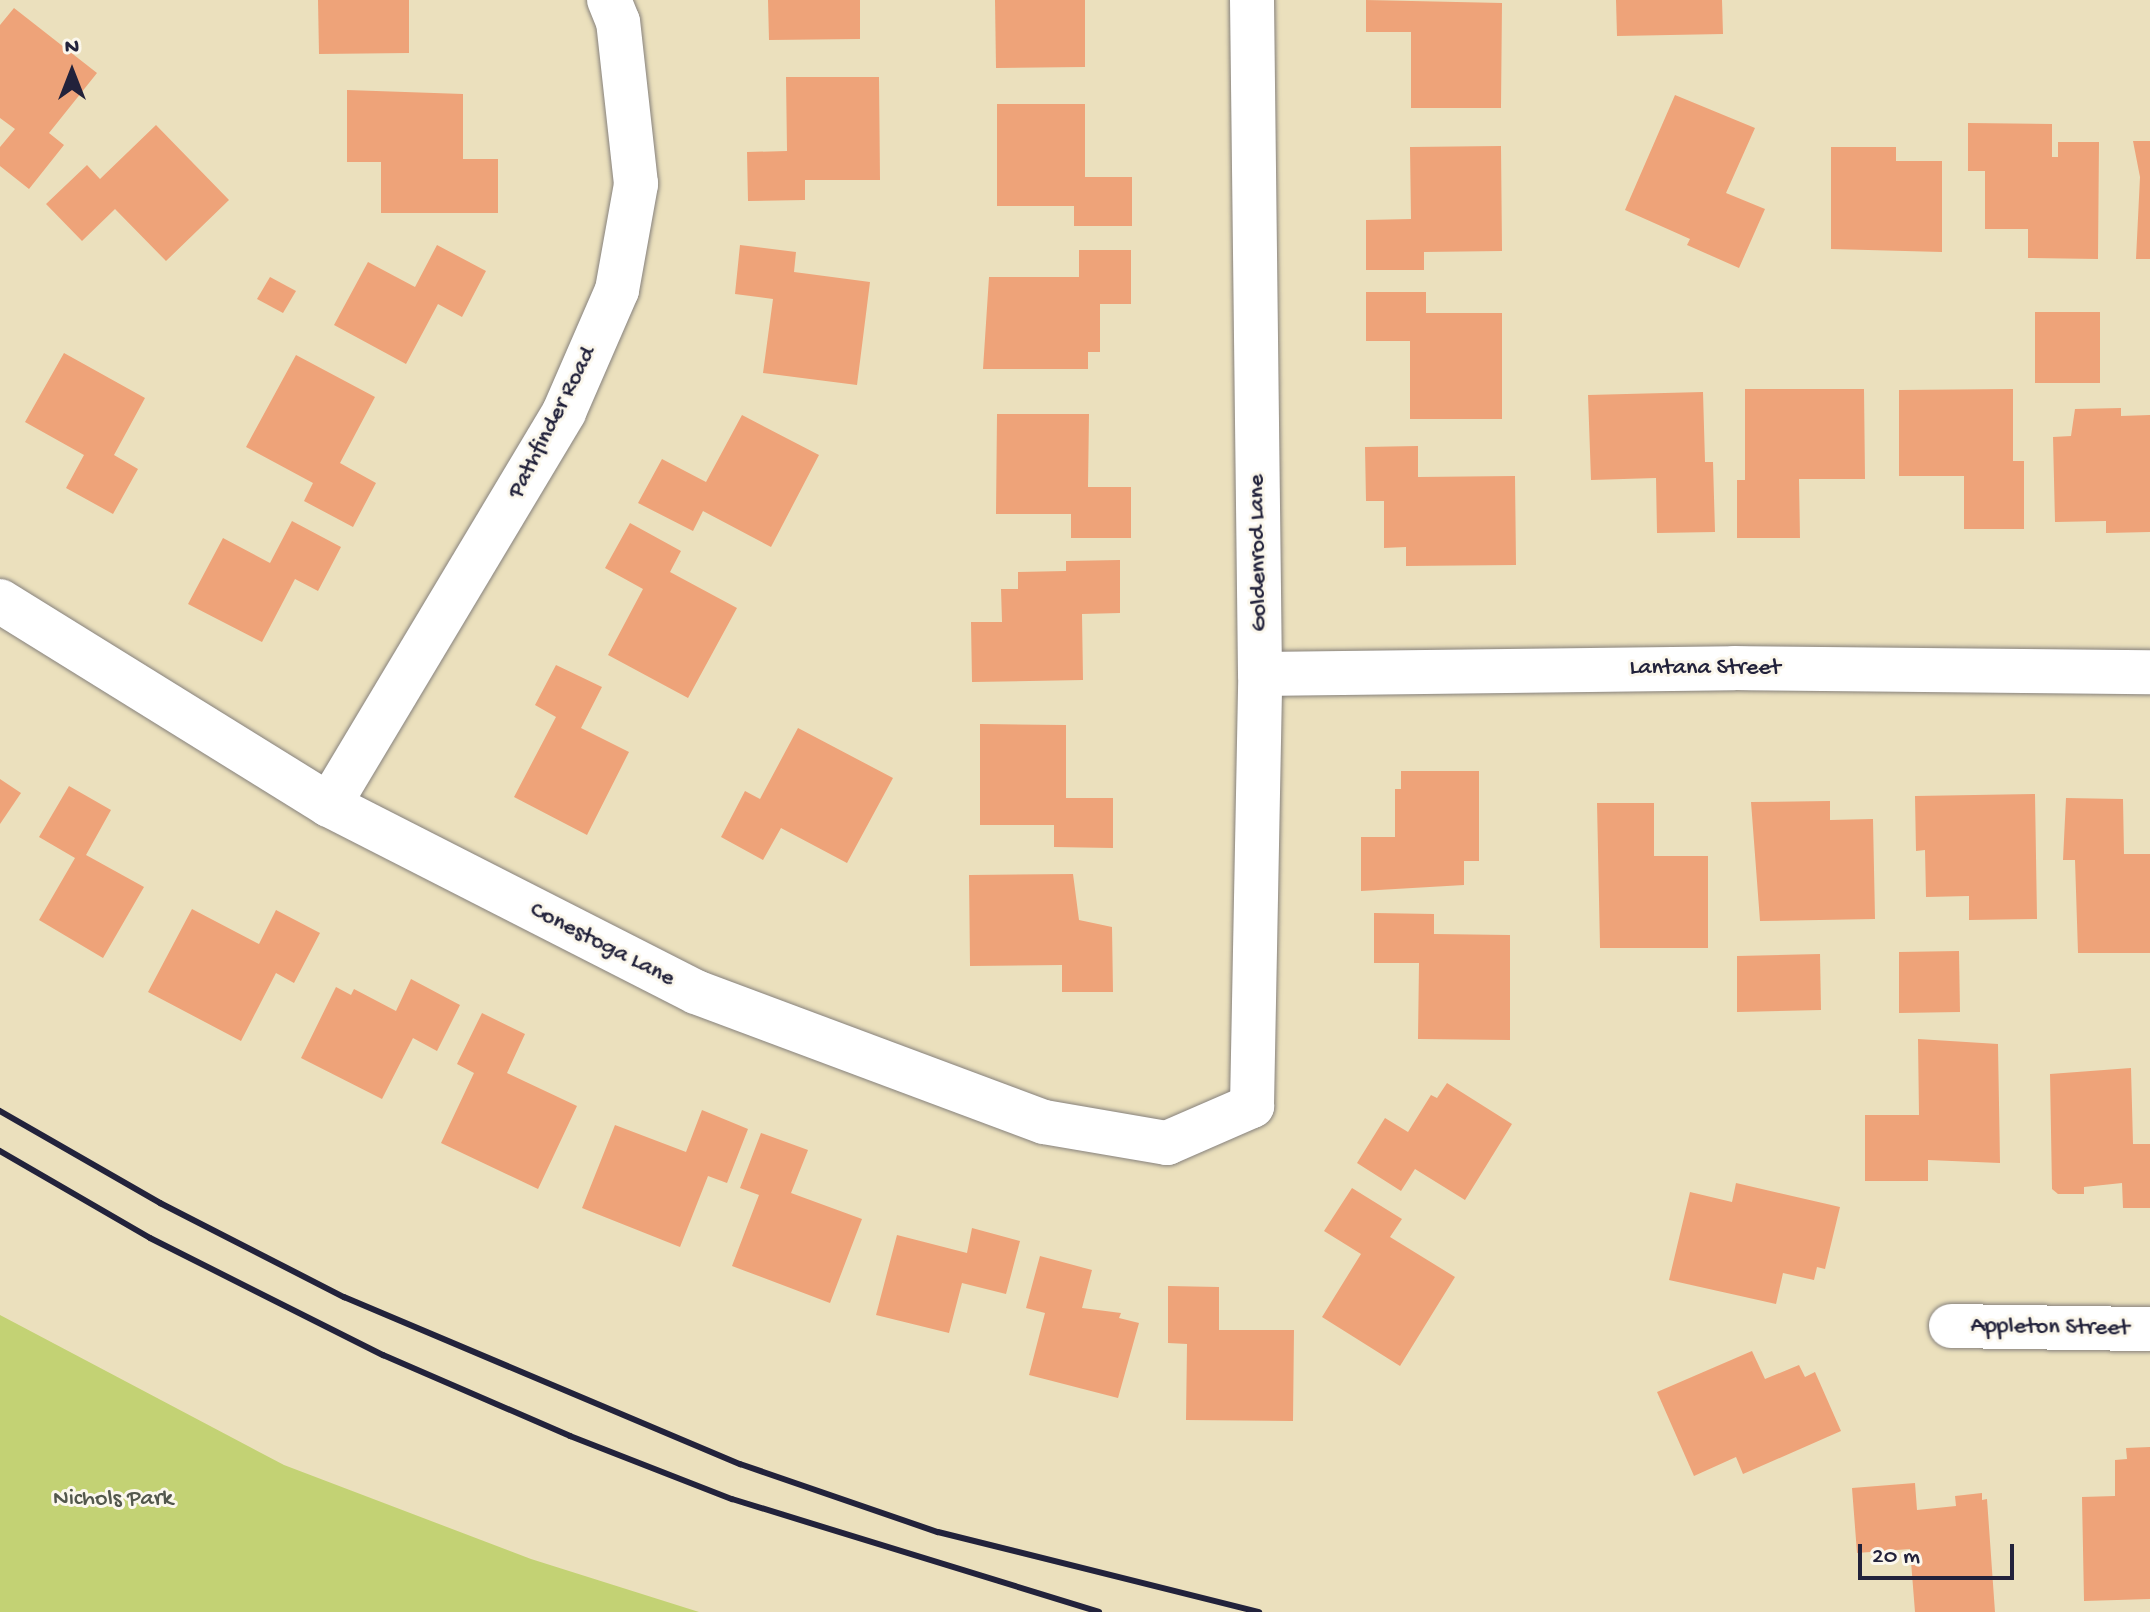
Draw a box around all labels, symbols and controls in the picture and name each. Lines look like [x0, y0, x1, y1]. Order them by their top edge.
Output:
north arrow [32, 32, 112, 112]
text: N [65, 35, 79, 61]
street label: Pathfinder Road [502, 342, 604, 504]
street label: Goldenrod Lane [1243, 474, 1275, 632]
street label: Lantana Street [1629, 655, 1781, 683]
street label: Conestoga Lane [525, 896, 679, 994]
street label: Appleton Street [1970, 1312, 2130, 1344]
park label: Nichols Park [53, 1486, 173, 1514]
scale bar [1862, 1528, 2018, 1578]
text: 20 m [1872, 1543, 1920, 1572]

